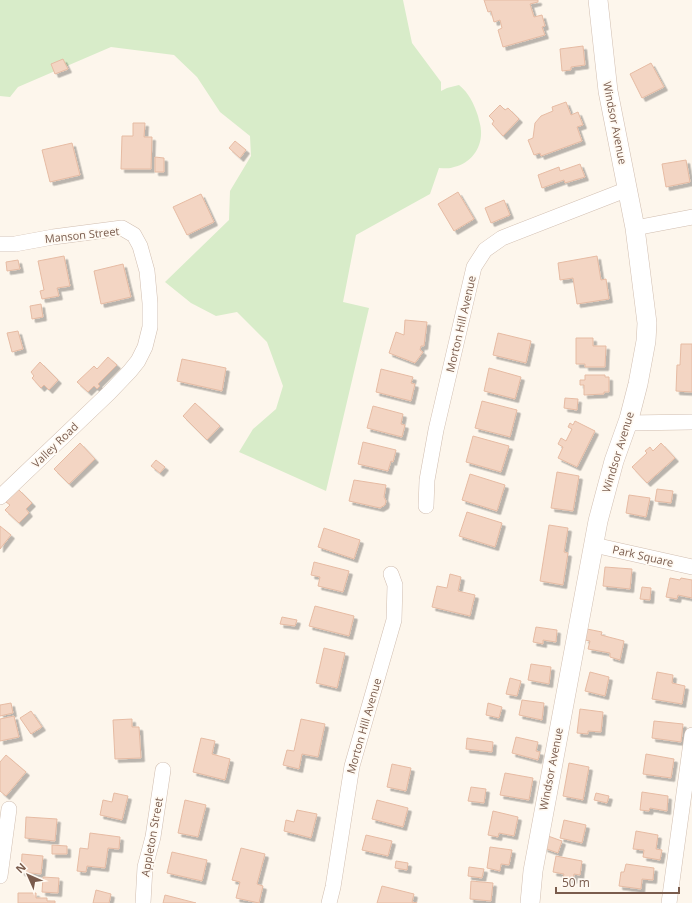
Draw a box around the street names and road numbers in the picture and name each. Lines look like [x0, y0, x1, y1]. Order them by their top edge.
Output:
street label: Windsor Avenue [600, 80, 631, 166]
street label: Manson Street [44, 223, 120, 246]
street label: Morton Hill Avenue [442, 274, 479, 374]
street label: Windsor Avenue [598, 410, 637, 494]
street label: Valley Road [28, 419, 81, 471]
street label: Park Square [611, 541, 675, 570]
street label: Morton Hill Avenue [343, 676, 384, 775]
street label: Windsor Avenue [535, 726, 566, 812]
street label: Appleton Street [137, 796, 166, 878]

